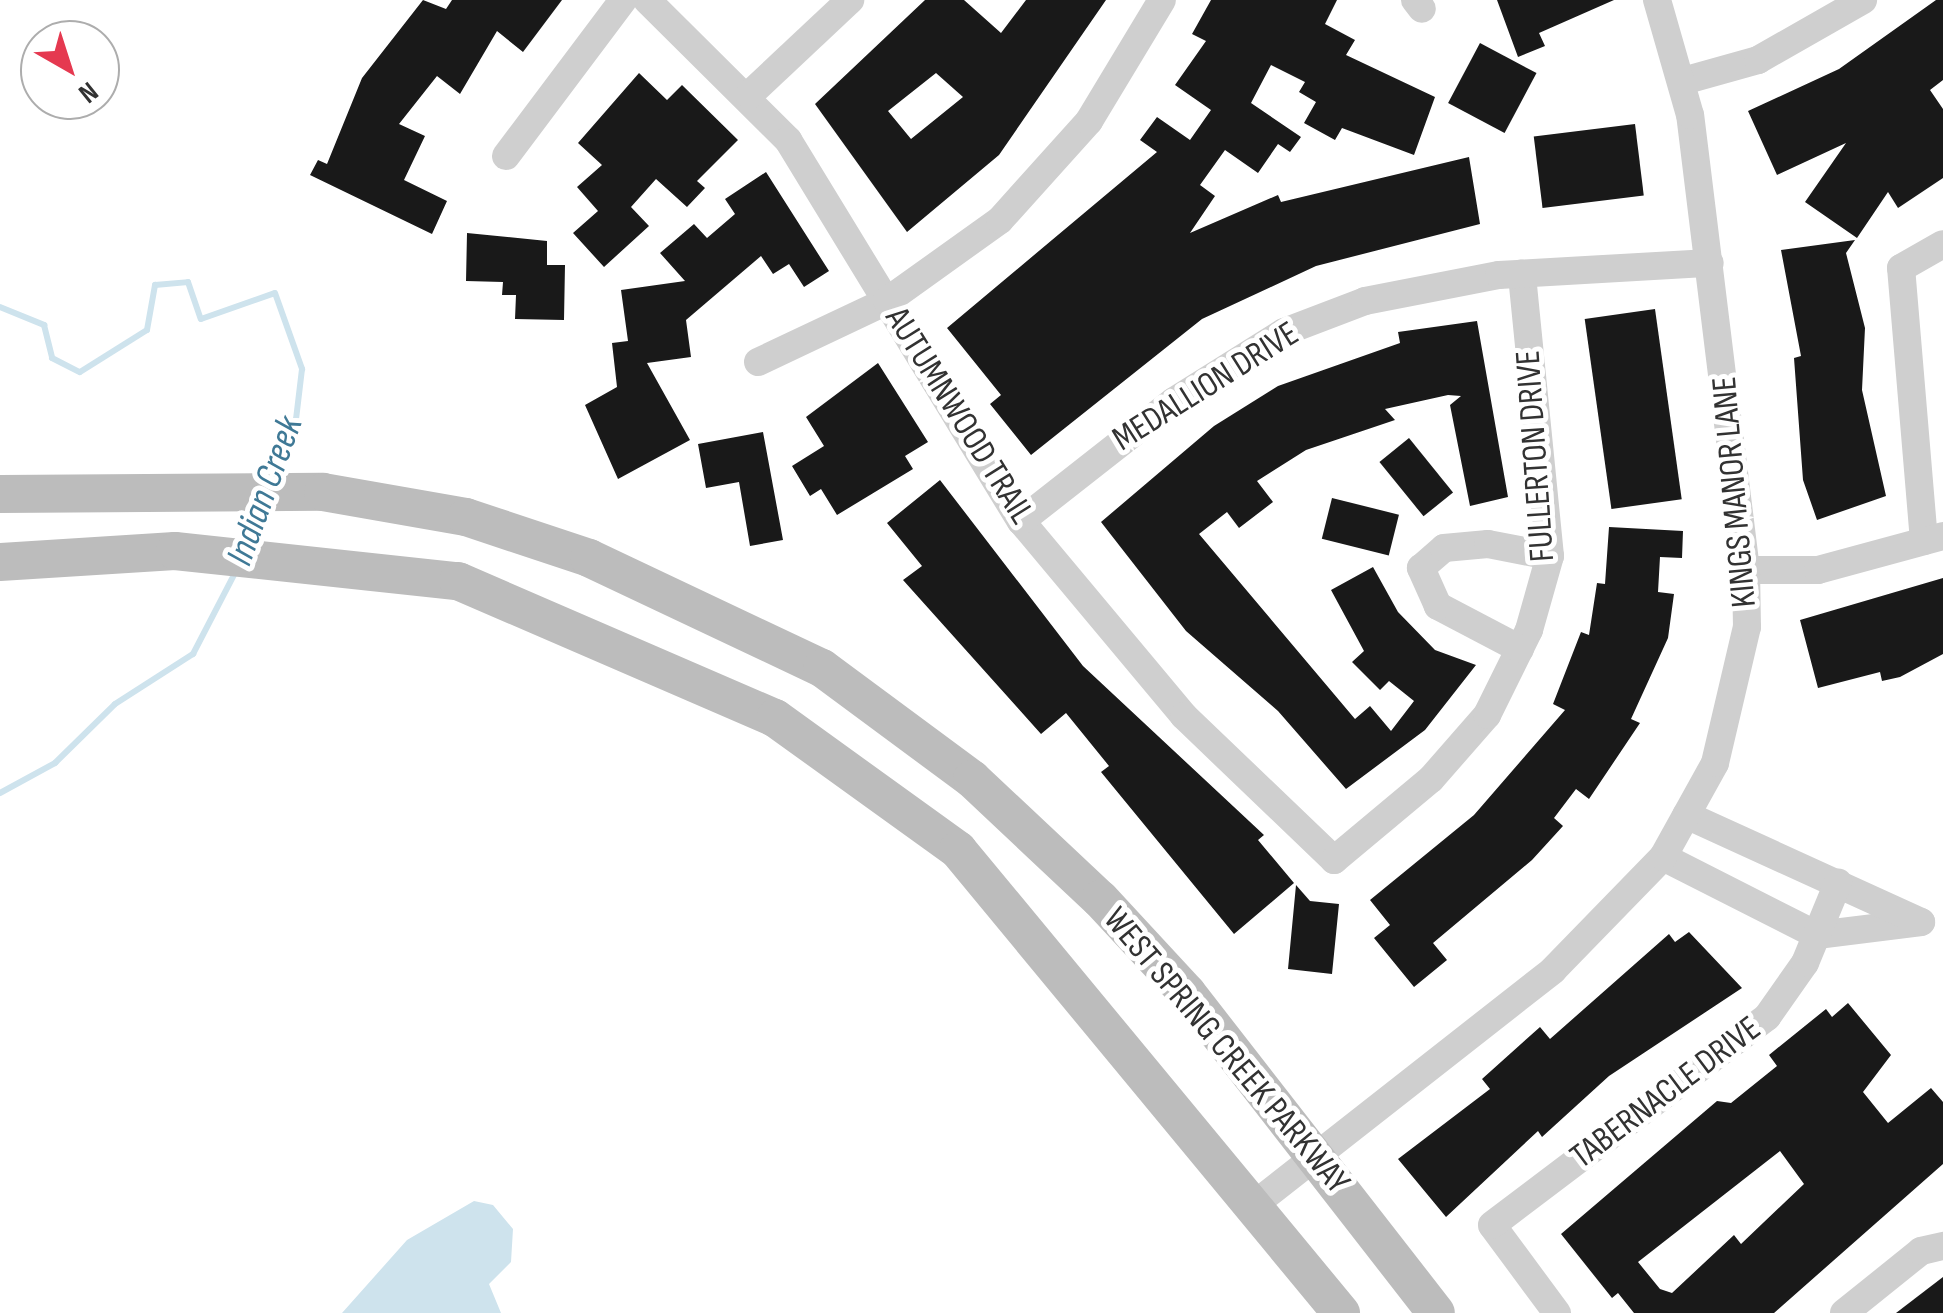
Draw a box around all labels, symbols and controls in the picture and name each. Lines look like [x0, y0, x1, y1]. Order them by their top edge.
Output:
north arrow [20, 20, 120, 120]
text: N [72, 75, 104, 110]
street label: AUTUMNWOOD TRAIL [876, 300, 1042, 532]
street label: MEDALLION DRIVE [1105, 313, 1307, 461]
street label: FULLERTON DRIVE [1508, 349, 1564, 563]
street label: KINGS MANOR LANE [1704, 375, 1766, 609]
water label: Indian Creek [217, 410, 313, 572]
street label: WEST SPRING CREEK PARKWAY [1094, 899, 1358, 1203]
street label: TABERNACLE DRIVE [1563, 1008, 1769, 1178]

